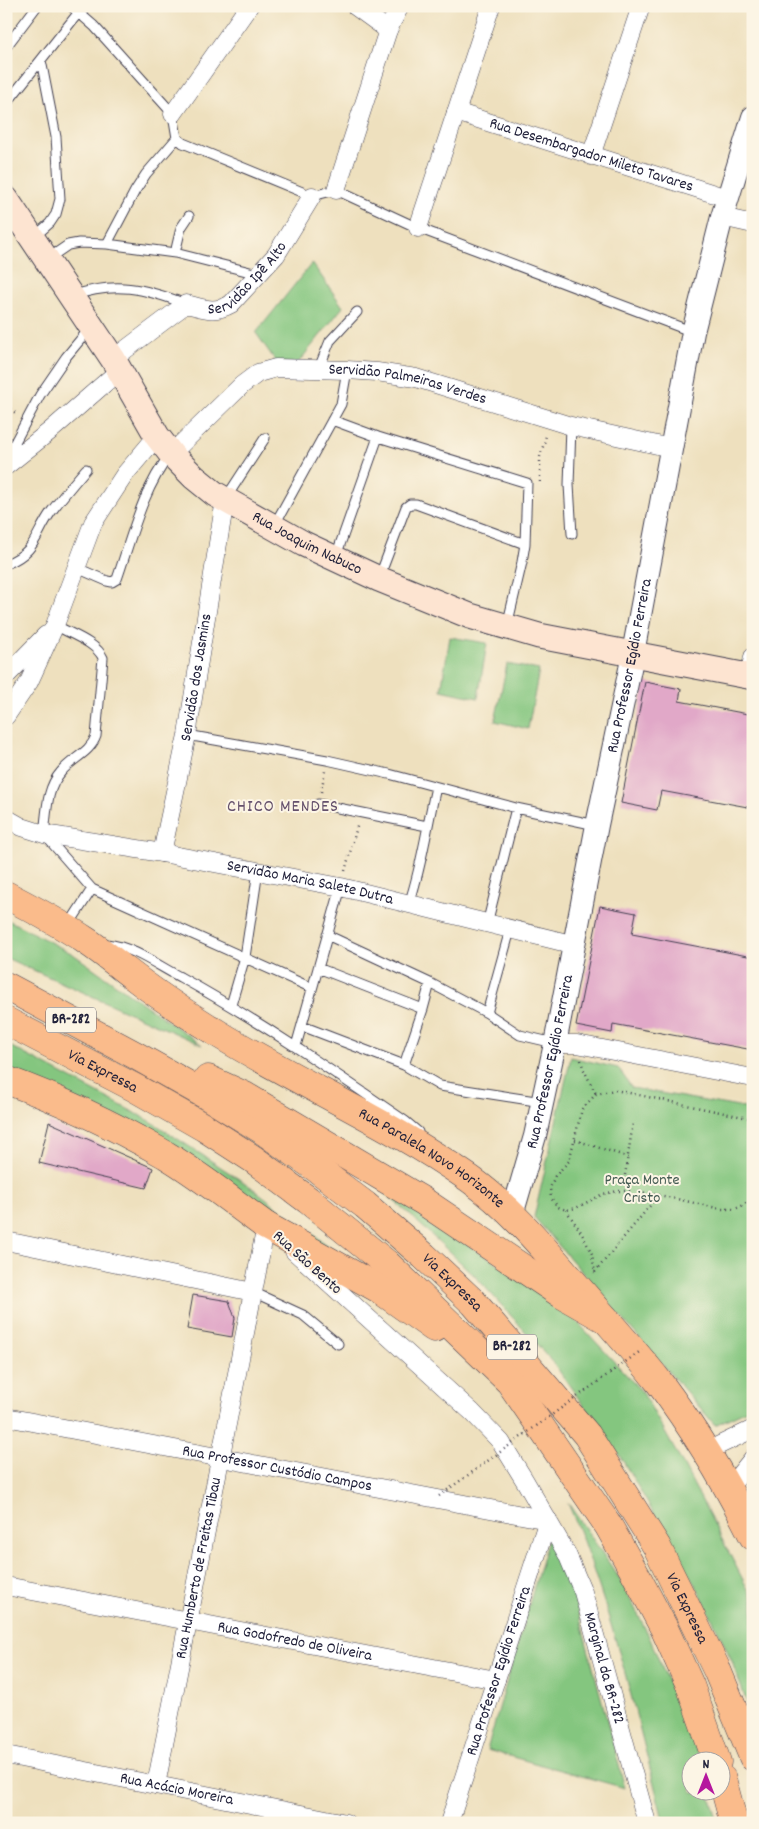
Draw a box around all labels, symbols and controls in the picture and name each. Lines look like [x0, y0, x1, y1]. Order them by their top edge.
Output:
street label: Rua Desembargador Mileto Tavares [486, 112, 697, 198]
street label: Servidão Ipê Alto [207, 237, 293, 321]
street label: Servidão Palmeiras Verdes [328, 358, 490, 411]
street label: Rua Joaquim Nabuco [248, 506, 366, 581]
street label: Rua Professor Egídio Ferreira [601, 576, 658, 755]
street label: Servidão dos Jasmins [174, 612, 218, 743]
district label: CHICO MENDES [227, 795, 339, 820]
street label: Servidão Maria Salete Dutra [225, 854, 396, 911]
street label: Rua Professor Egídio Ferreira [520, 972, 580, 1152]
road number: BR-282 [46, 1008, 96, 1032]
street label: Via Expressa [64, 1043, 142, 1099]
street label: Rua Paralela Novo Horizonte [354, 1102, 510, 1214]
park label: Praça Monte Cristo [604, 1169, 680, 1210]
street label: Rua São Bento [267, 1225, 347, 1301]
street label: Via Expressa [417, 1248, 488, 1317]
road number: BR-282 [487, 1334, 537, 1360]
street label: Rua Professor Custódio Campos [180, 1439, 374, 1498]
street label: Rua Humberto de Freitas Tibau [170, 1475, 228, 1661]
street label: Via Expressa [660, 1569, 714, 1648]
street label: Rua Professor Egídio Ferreira [460, 1583, 537, 1759]
street label: Marginal da BR-282 [578, 1610, 631, 1727]
street label: Rua Godofredo de Oliveira [215, 1615, 374, 1668]
north arrow [682, 1752, 732, 1802]
text: N [703, 1755, 710, 1775]
street label: Rua Acácio Moreira [118, 1767, 236, 1812]

